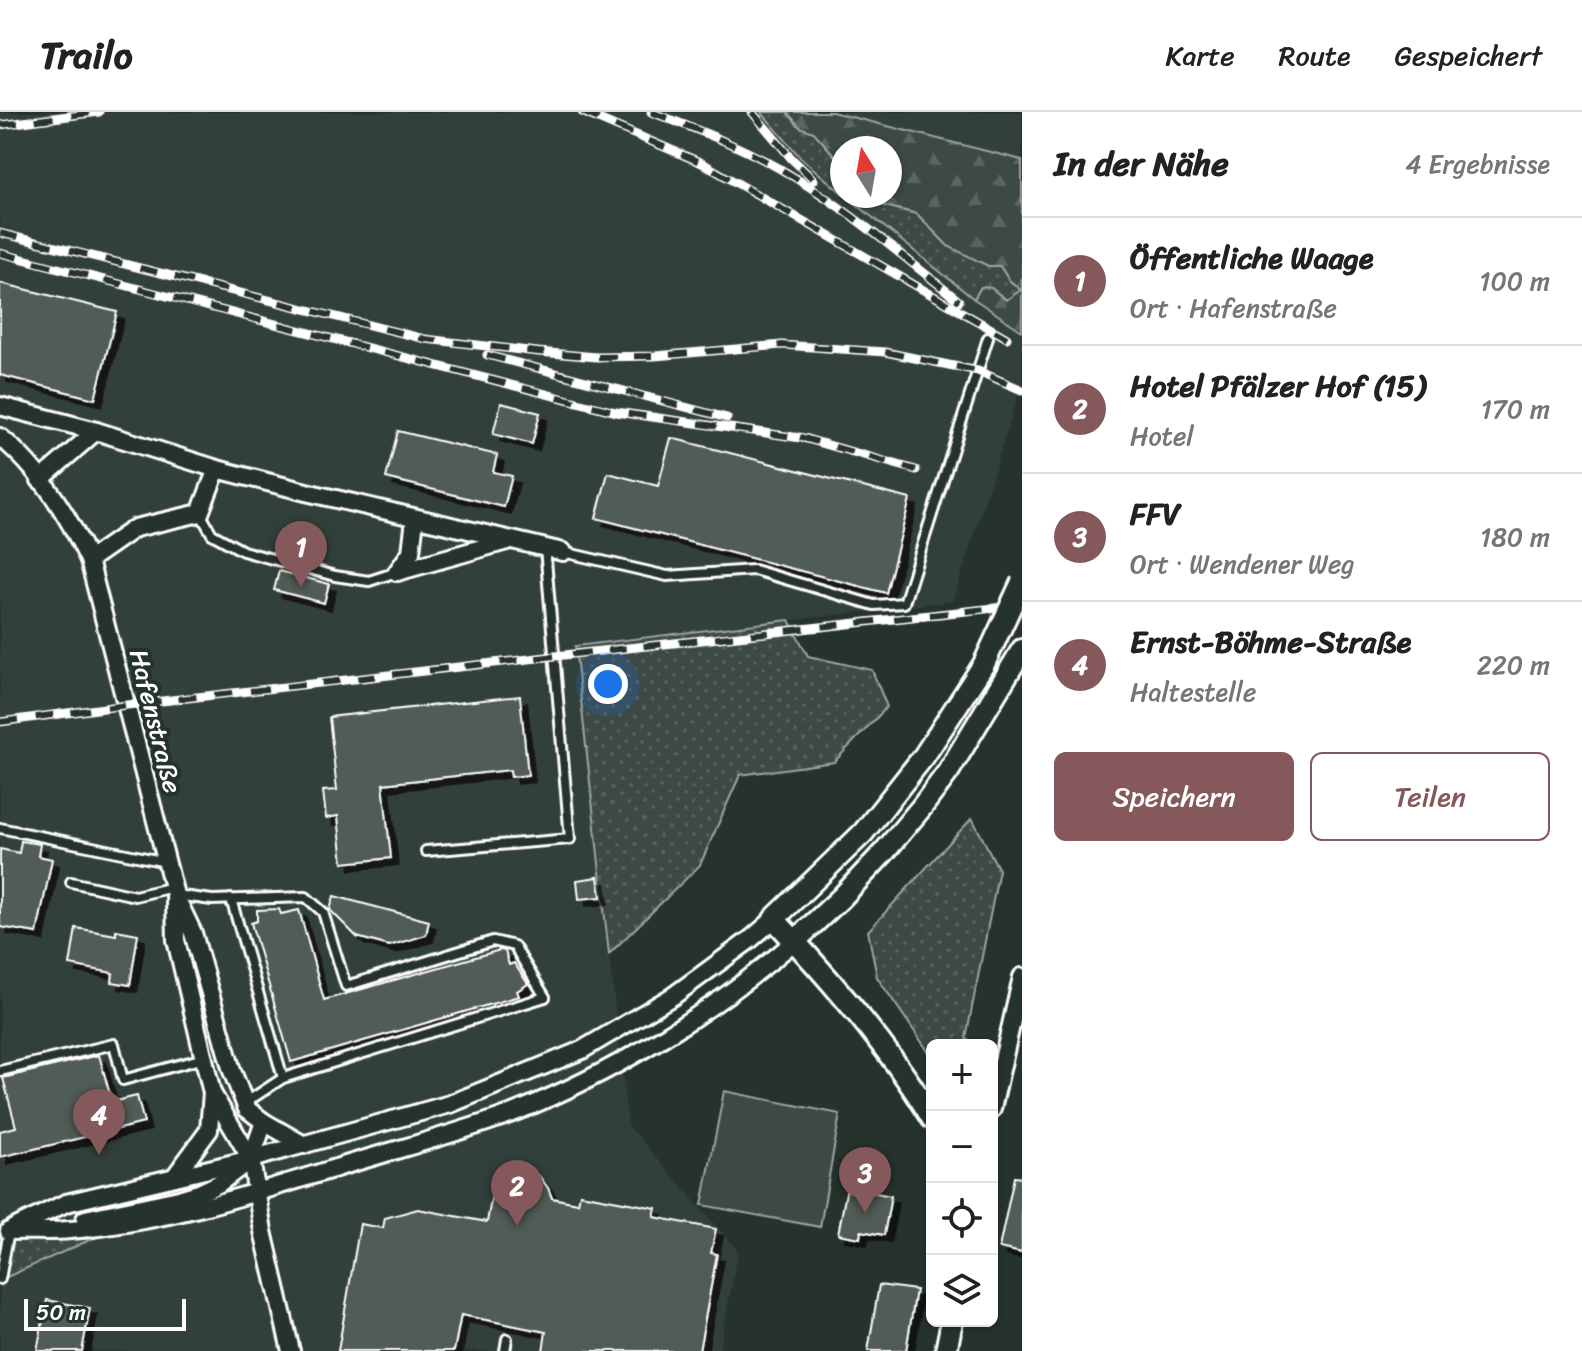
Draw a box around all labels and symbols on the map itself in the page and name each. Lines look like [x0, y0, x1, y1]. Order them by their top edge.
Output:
north arrow [830, 136, 902, 208]
pin: 1 [275, 521, 327, 587]
street label: Hafenstraße [116, 644, 196, 798]
your location [588, 664, 628, 704]
pin: 4 [73, 1089, 125, 1155]
pin: 3 [839, 1147, 891, 1213]
pin: 2 [491, 1160, 543, 1226]
scale bar [24, 1295, 186, 1331]

